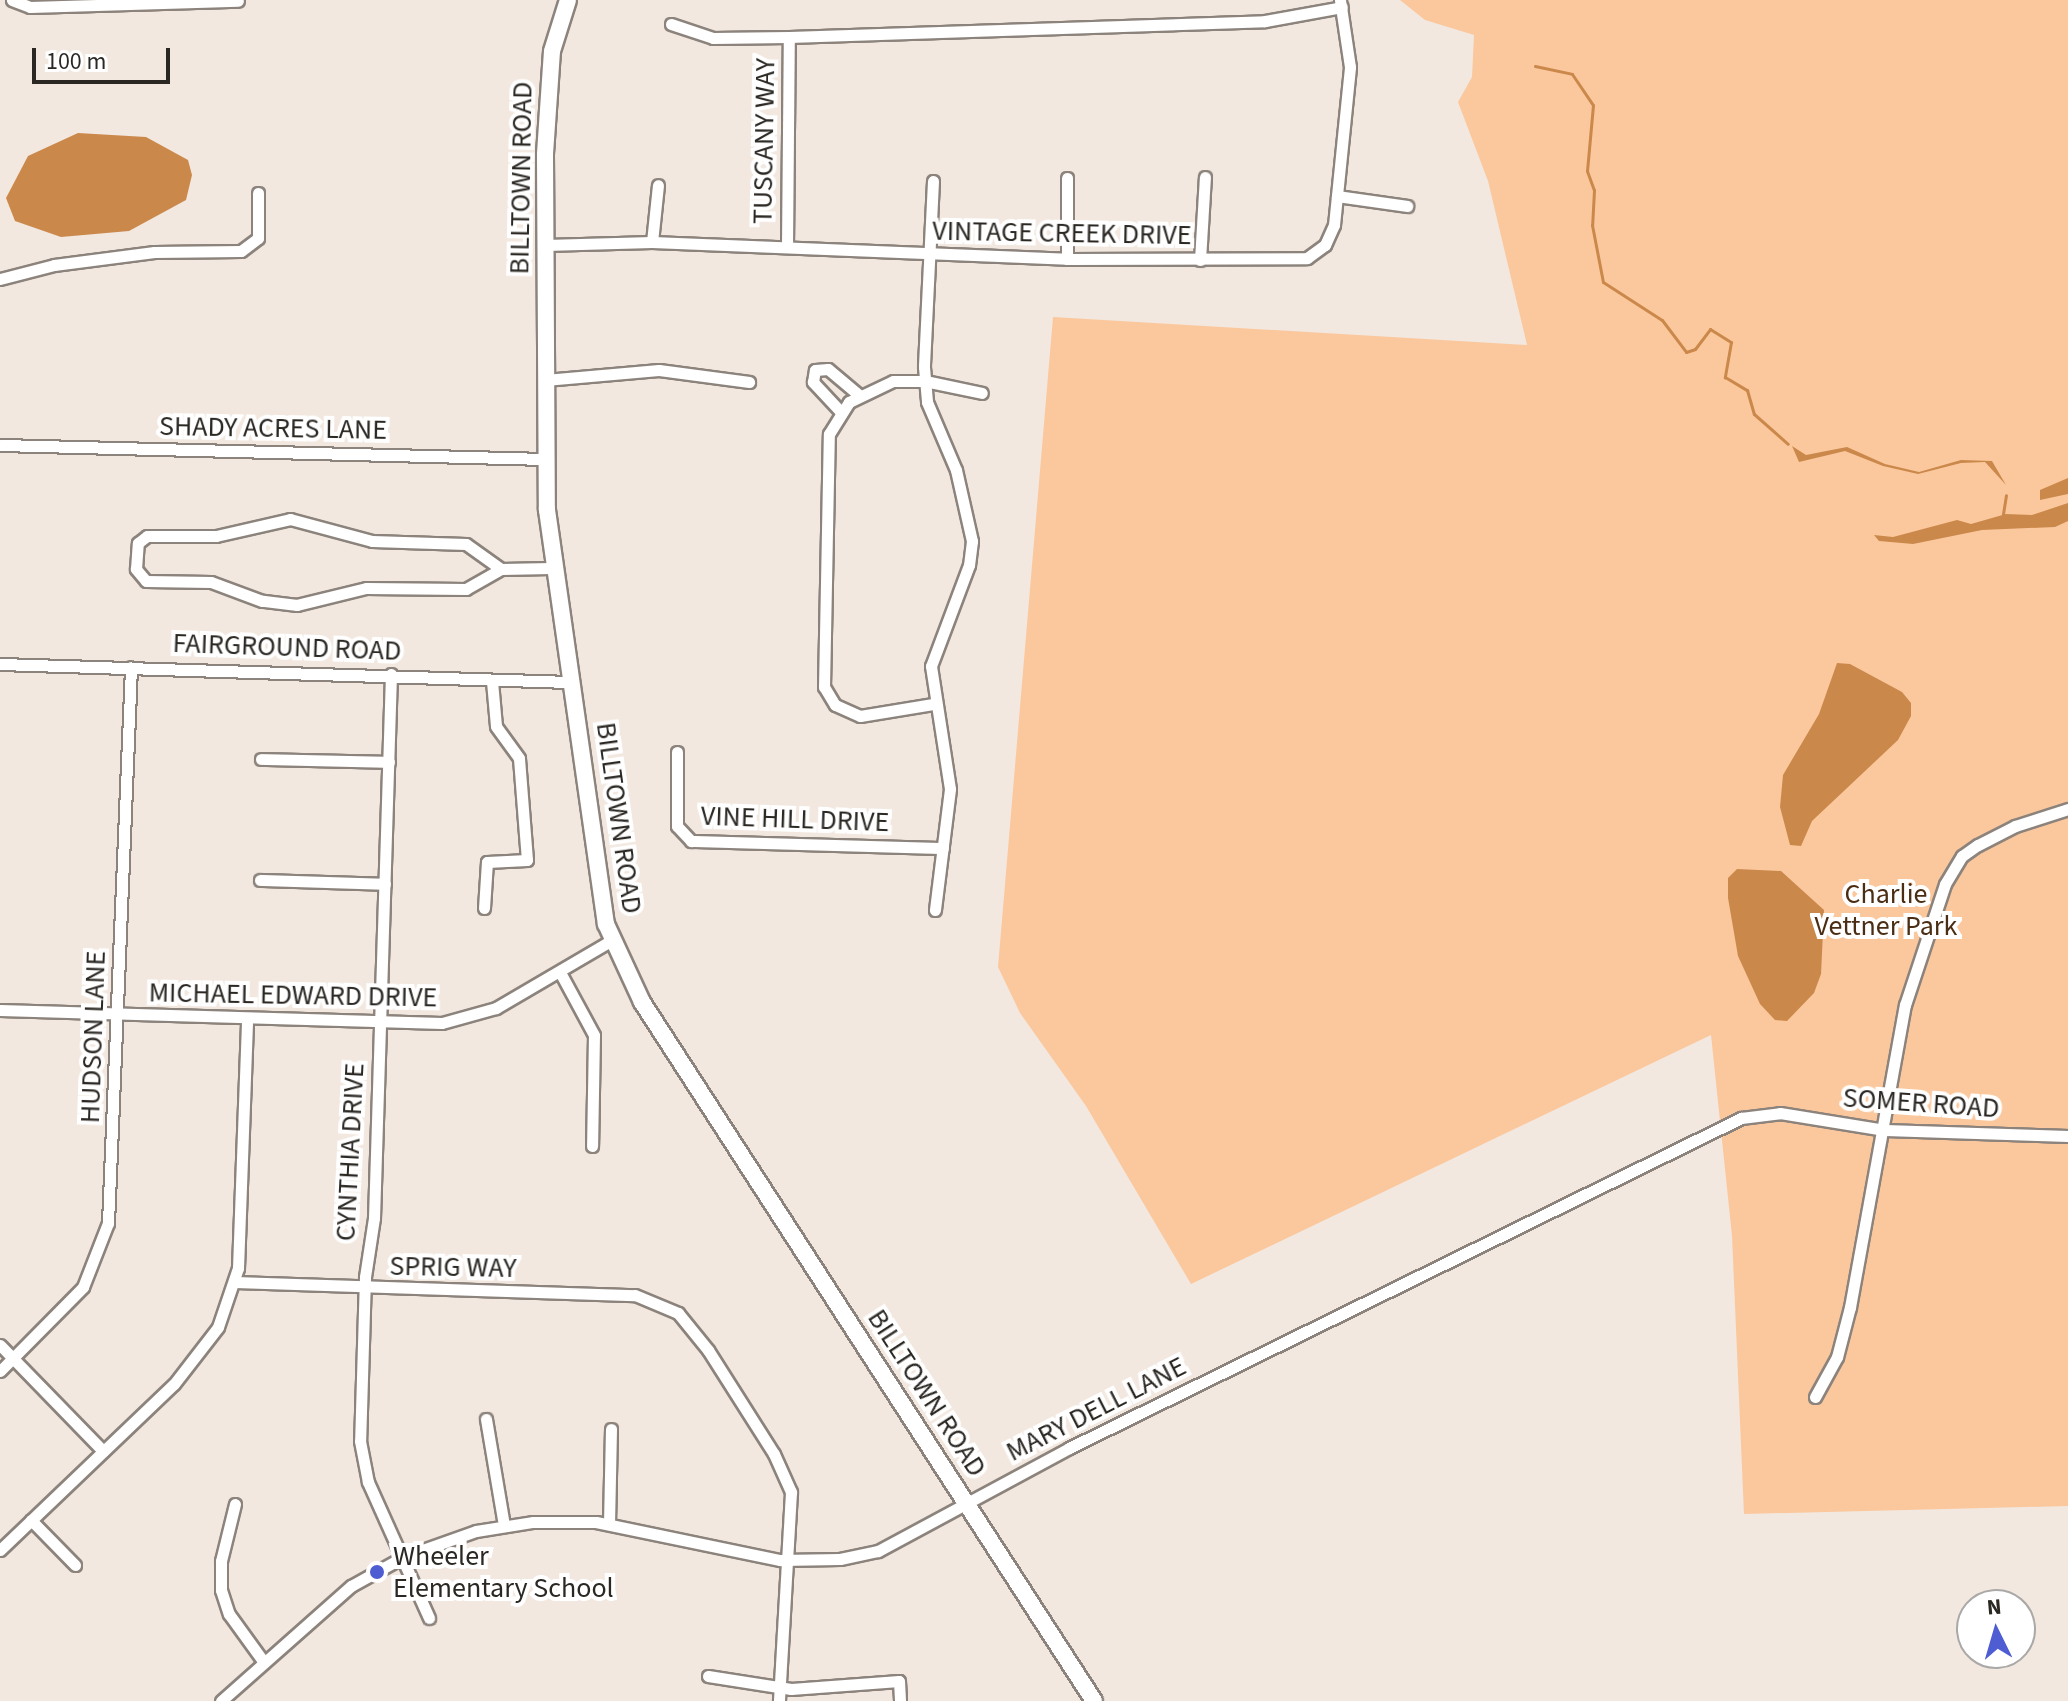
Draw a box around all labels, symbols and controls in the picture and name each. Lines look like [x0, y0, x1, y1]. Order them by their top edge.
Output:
scale bar [36, 32, 174, 82]
text: 100 m [46, 44, 106, 79]
street label: TUSCANY WAY [746, 58, 782, 224]
street label: BILLTOWN ROAD [503, 81, 539, 275]
street label: VINTAGE CREEK DRIVE [932, 214, 1192, 252]
street label: SHADY ACRES LANE [159, 409, 387, 447]
street label: FAIRGROUND ROAD [172, 626, 402, 668]
street label: BILLTOWN ROAD [589, 720, 649, 916]
street label: VINE HILL DRIVE [700, 799, 890, 839]
park label: Charlie Vettner Park [1815, 877, 1957, 943]
street label: HUDSON LANE [73, 950, 113, 1124]
street label: MICHAEL EDWARD DRIVE [148, 976, 438, 1014]
street label: CYNTHIA DRIVE [329, 1062, 371, 1242]
street label: SOMER ROAD [1842, 1081, 2000, 1125]
street label: SPRIG WAY [389, 1249, 517, 1285]
street label: BILLTOWN ROAD [860, 1303, 994, 1483]
street label: MARY DELL LANE [1001, 1349, 1191, 1469]
place label: Wheeler Elementary School [393, 1539, 614, 1605]
marker: Wheeler Elementary School [368, 1563, 386, 1581]
north arrow [1956, 1589, 2036, 1669]
text: N [1985, 1591, 2003, 1624]

